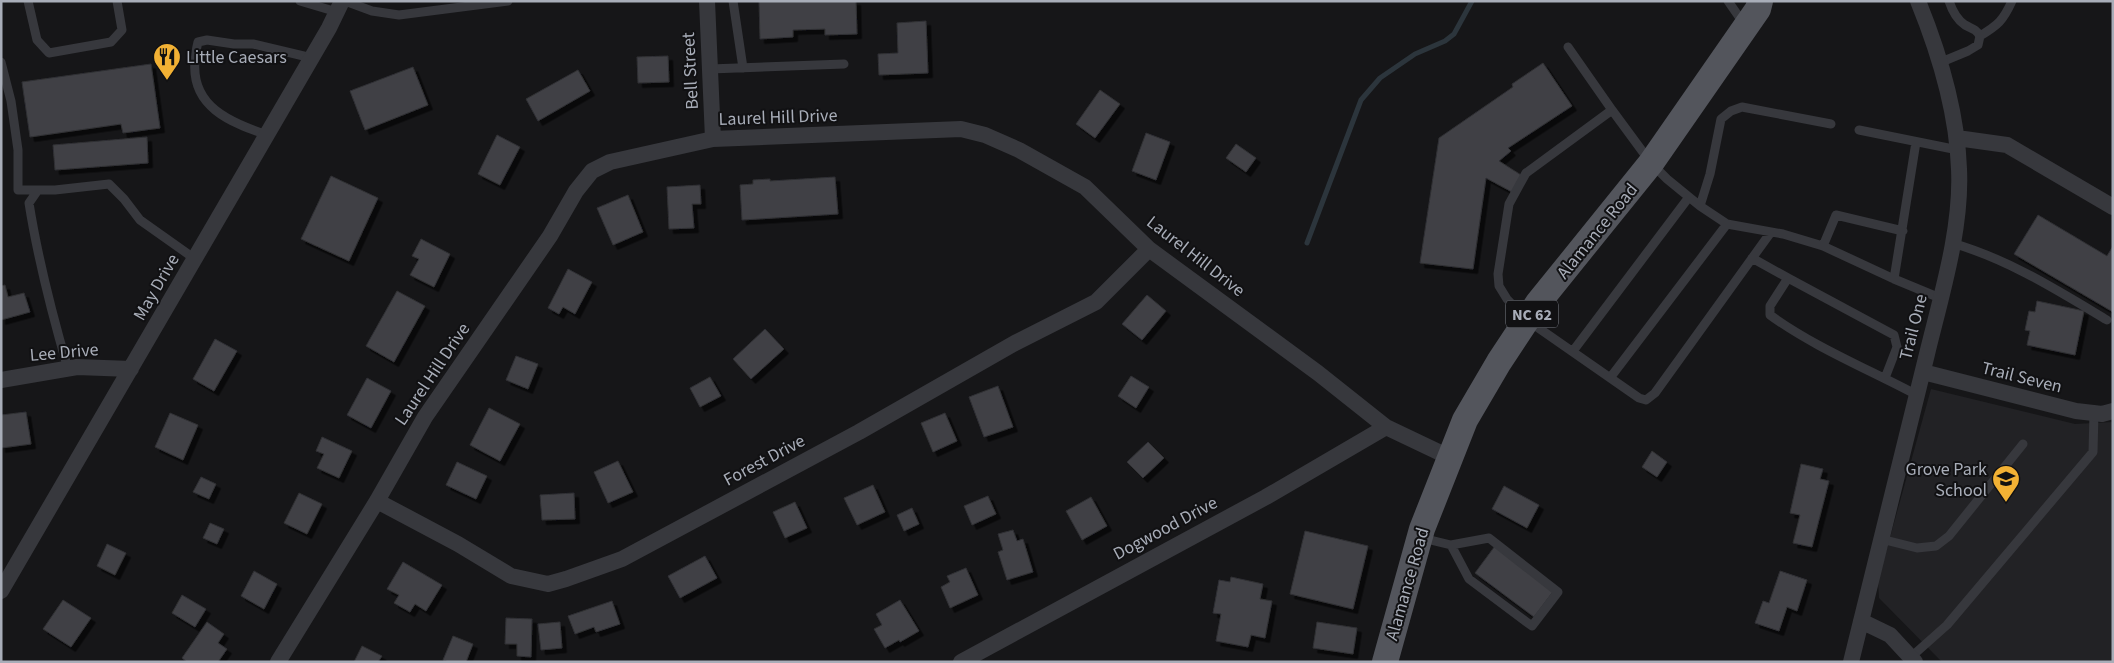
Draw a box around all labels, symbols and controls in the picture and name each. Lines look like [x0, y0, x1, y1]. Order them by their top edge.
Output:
street label: Bell Street [676, 32, 705, 110]
restaurant icon: Little Caesars [152, 42, 182, 81]
place label: Little Caesars [186, 45, 287, 70]
street label: Laurel Hill Drive [718, 103, 838, 132]
street label: Alamance Road [1551, 178, 1644, 284]
street label: Laurel Hill Drive [1141, 210, 1250, 303]
street label: May Drive [127, 249, 186, 325]
street label: Trail One [1893, 292, 1934, 363]
road number: NC 62 [1506, 300, 1558, 328]
street label: Laurel Hill Drive [389, 318, 476, 431]
street label: Lee Drive [29, 337, 100, 368]
street label: Trail Seven [1979, 355, 2065, 400]
street label: Forest Drive [719, 428, 810, 492]
place label: Grove Park School [1906, 457, 1987, 503]
school or university icon: Grove Park School [1991, 464, 2021, 503]
street label: Dogwood Drive [1109, 490, 1222, 566]
street label: Alamance Road [1379, 525, 1436, 643]

